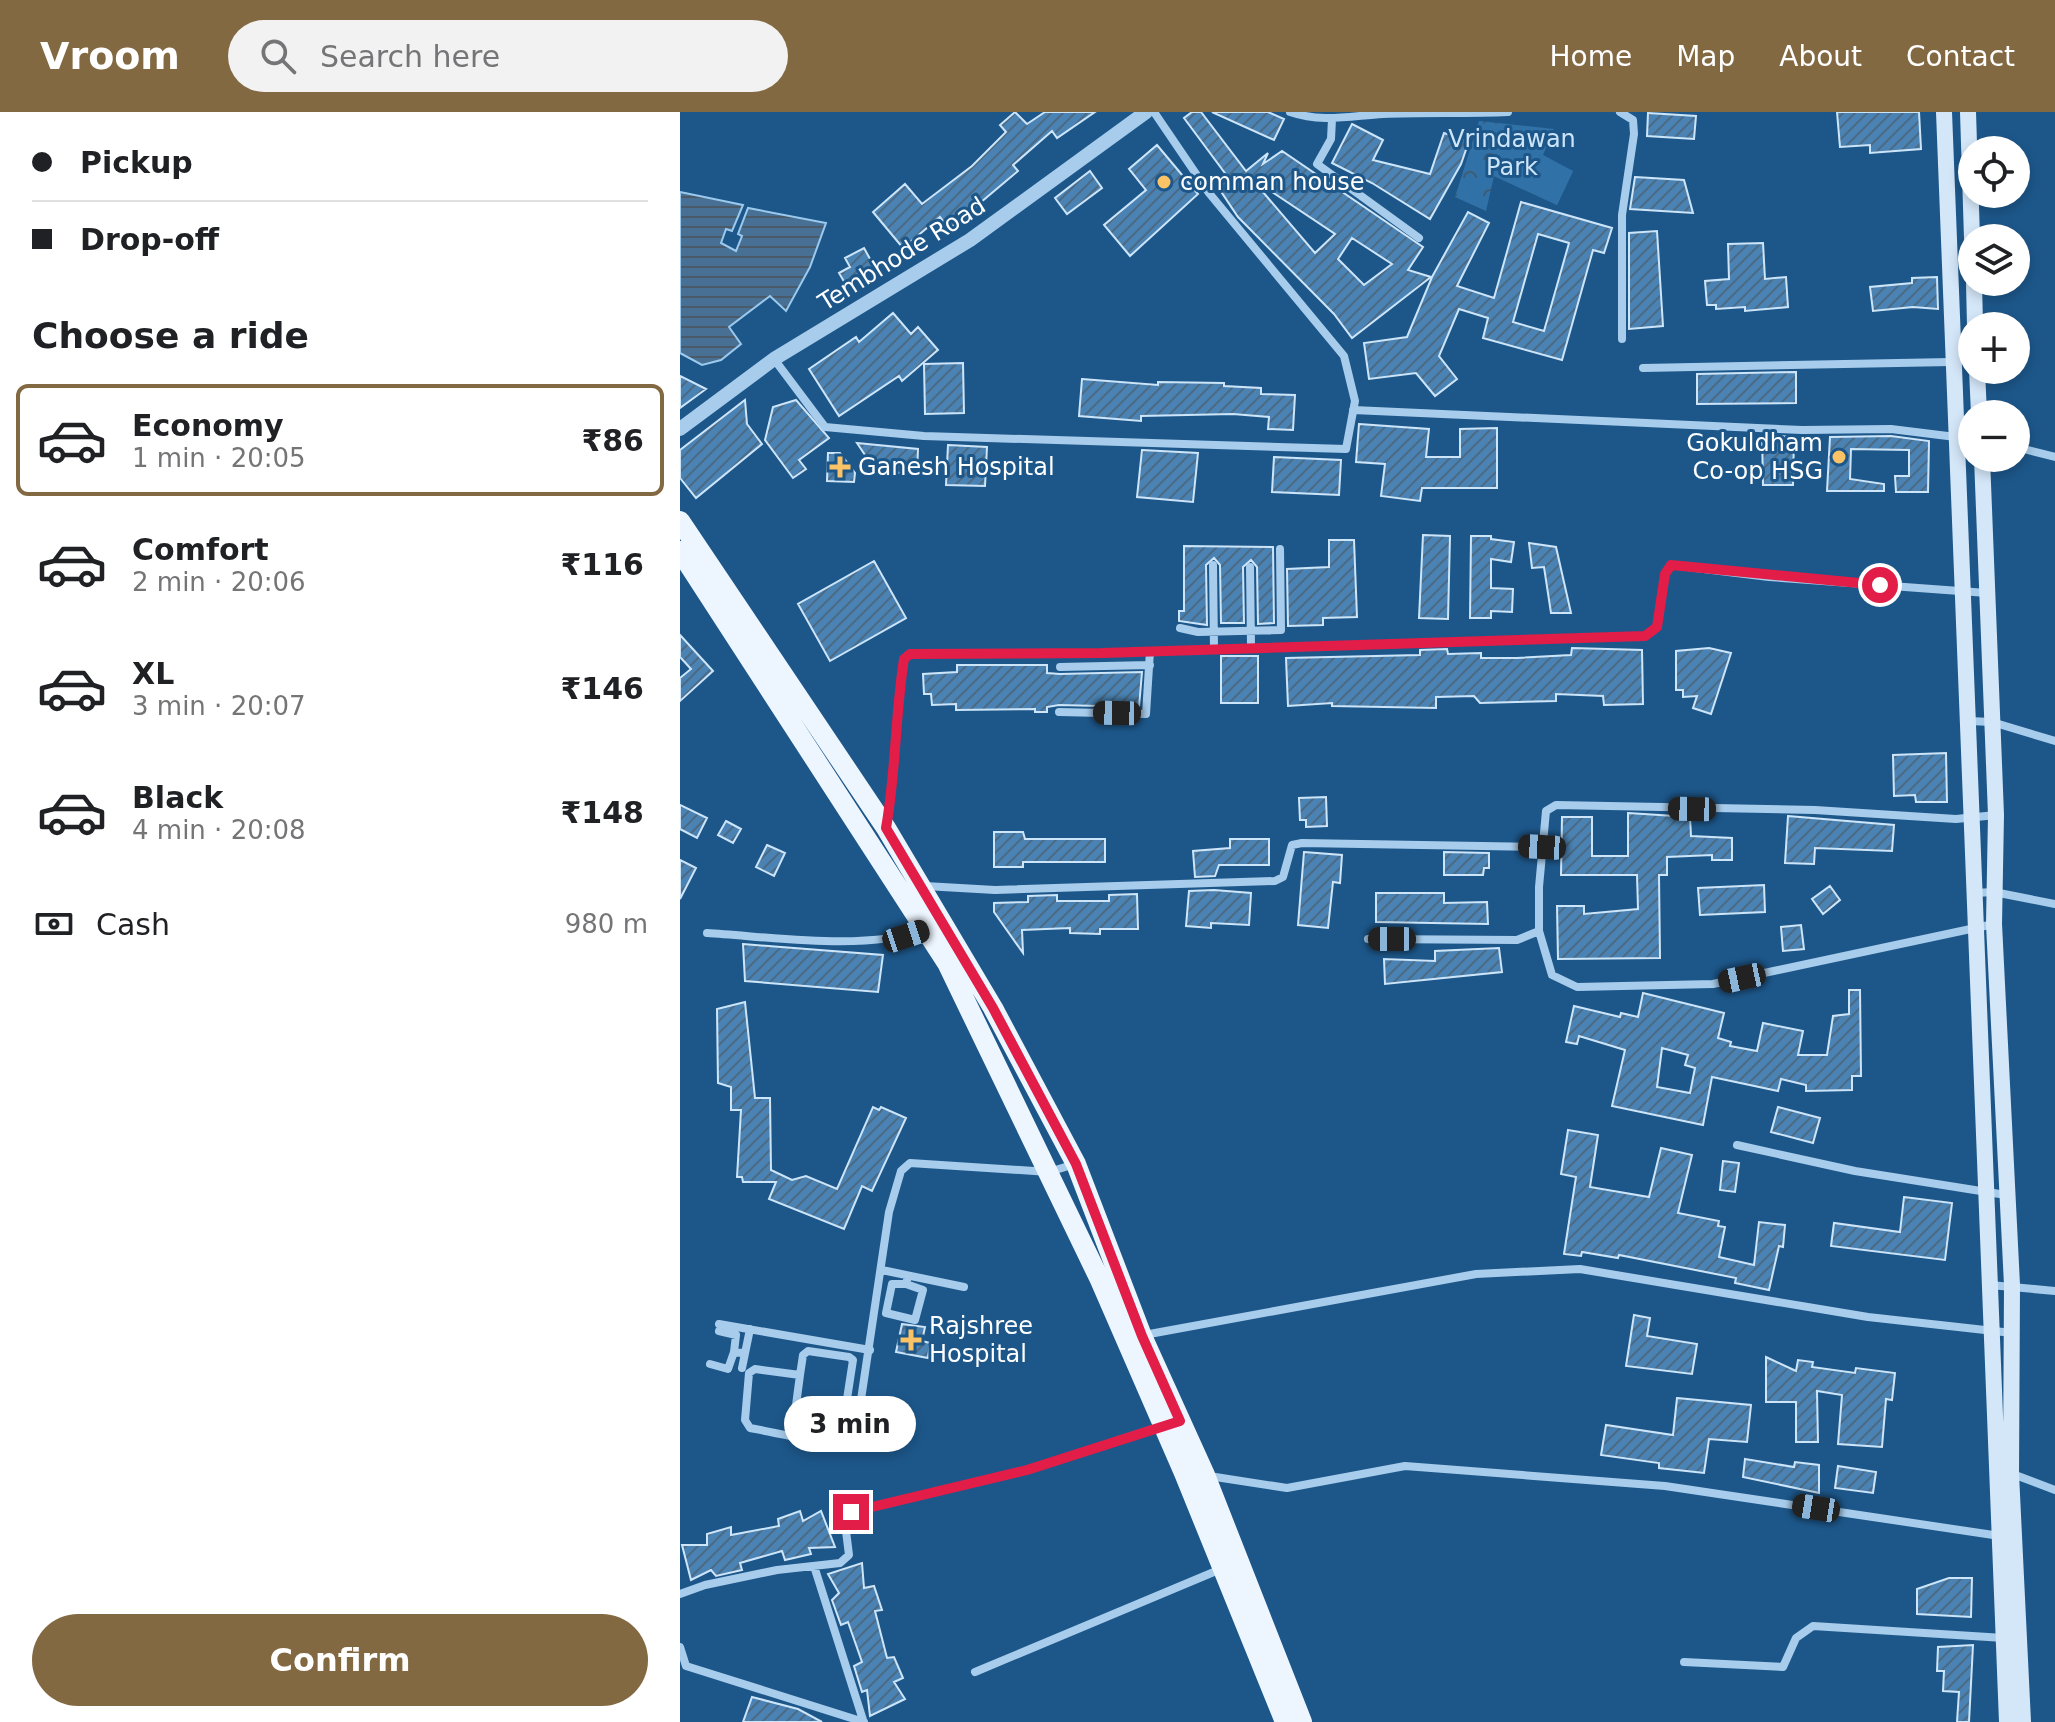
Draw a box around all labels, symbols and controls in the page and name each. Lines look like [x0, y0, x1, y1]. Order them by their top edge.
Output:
search box [228, 20, 788, 92]
text: Vroom [40, 34, 180, 78]
icon: search [256, 34, 300, 78]
text: Search here [320, 39, 500, 74]
text: Home [1549, 40, 1632, 73]
text: Map [1676, 40, 1735, 73]
text: About [1779, 40, 1862, 73]
text: Contact [1906, 40, 2015, 73]
park label: Vrindawan Park [1448, 125, 1576, 181]
map controls [1958, 136, 2030, 472]
button: locate [1958, 136, 2030, 208]
text: Pickup [80, 145, 193, 180]
place label: comman house [1180, 168, 1365, 196]
marker: comman house [1155, 173, 1173, 191]
street label: Tembhode Road [812, 191, 991, 317]
text: Drop-off [80, 222, 219, 257]
button: layers [1958, 224, 2030, 296]
button: + [1958, 312, 2030, 384]
text: Choose a ride [32, 315, 309, 356]
button: − [1958, 400, 2030, 472]
icon: car [36, 404, 108, 476]
text: Economy [132, 408, 284, 443]
text: ₹86 [581, 423, 644, 458]
place label: Gokuldham Co-op HSG [1686, 429, 1823, 485]
text: 1 min · 20:05 [132, 443, 306, 473]
marker: Gokuldham Co-op HSG [1830, 448, 1848, 466]
place label: Ganesh Hospital [858, 453, 1055, 481]
marker: Ganesh Hospital [829, 456, 851, 478]
icon: car [36, 528, 108, 600]
text: Comfort [132, 532, 269, 567]
text: ₹116 [561, 547, 644, 582]
text: 2 min · 20:06 [132, 567, 306, 597]
route start [1862, 567, 1898, 603]
icon: car [36, 652, 108, 724]
text: XL [132, 656, 174, 691]
text: ₹146 [561, 671, 644, 706]
text: 3 min · 20:07 [132, 691, 306, 721]
car [1093, 701, 1141, 725]
icon: car [36, 776, 108, 848]
text: Black [132, 780, 223, 815]
text: ₹148 [561, 795, 644, 830]
car [1668, 797, 1716, 821]
text: 4 min · 20:08 [132, 815, 306, 845]
car [1517, 834, 1567, 860]
icon: cash [32, 902, 76, 946]
text: Cash [96, 907, 170, 942]
text: 980 m [565, 909, 648, 939]
car [879, 917, 933, 955]
car [1368, 927, 1416, 951]
car [1716, 961, 1768, 995]
place label: Rajshree Hospital [929, 1312, 1033, 1368]
marker: Rajshree Hospital [900, 1329, 922, 1351]
callout: 3 min [785, 1396, 917, 1452]
text: 3 min [809, 1409, 891, 1439]
car [1790, 1492, 1842, 1524]
route end [833, 1494, 869, 1530]
button: Confirm [32, 1614, 648, 1706]

